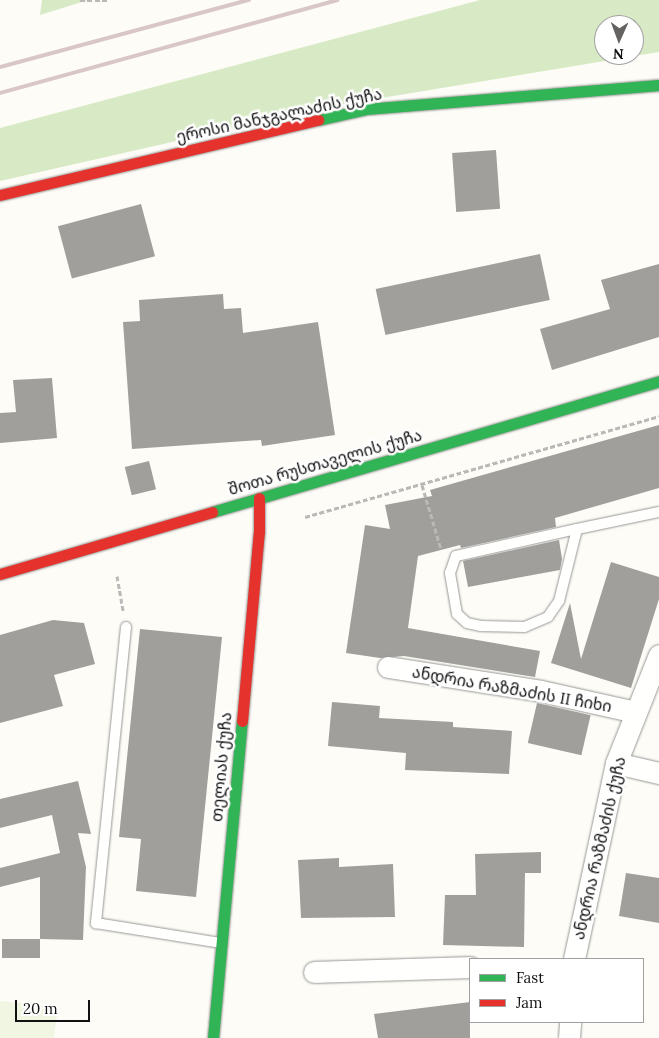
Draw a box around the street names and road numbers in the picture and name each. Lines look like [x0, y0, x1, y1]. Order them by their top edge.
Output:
street label: ეროსი მანჯგალაძის ქუჩა [174, 84, 384, 146]
street label: შოთა რუსთაველის ქუჩა [226, 425, 424, 499]
street label: ანდრია რაზმაძის II ჩიხი [411, 662, 613, 716]
street label: თელიას ქუჩა [207, 711, 235, 823]
street label: ანდრია რაზმაძის ქუჩა [569, 755, 629, 941]

